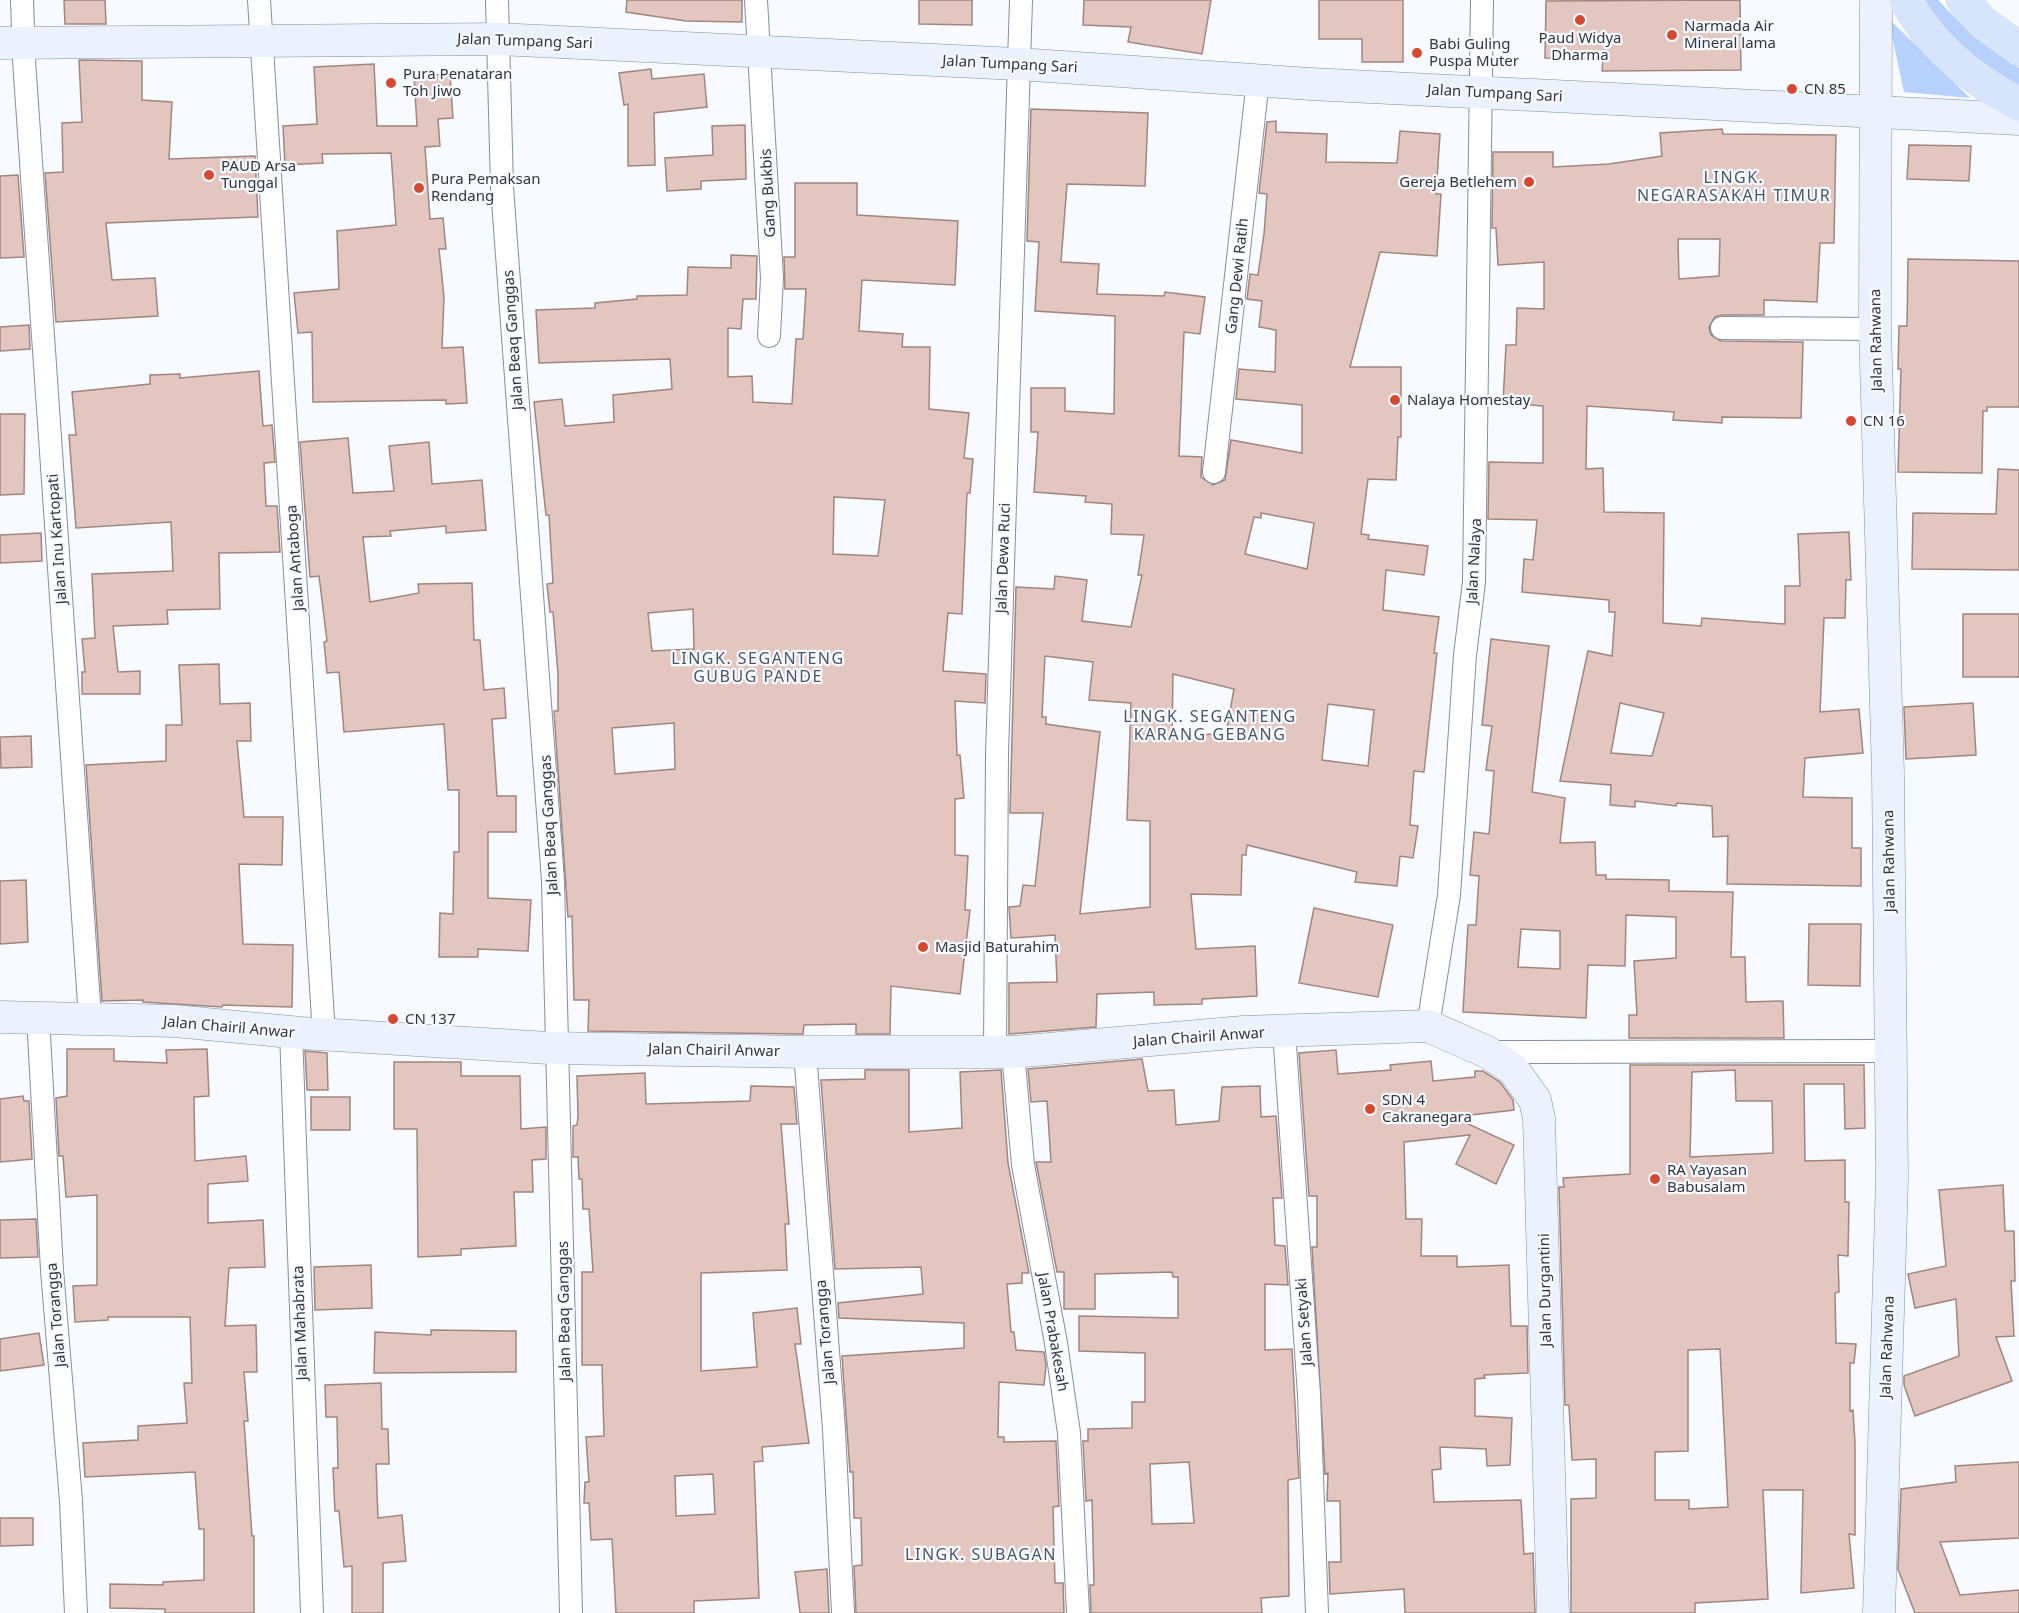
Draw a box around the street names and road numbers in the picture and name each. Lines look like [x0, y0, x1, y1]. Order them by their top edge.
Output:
street label: Jalan Tumpang Sari [455, 28, 593, 52]
street label: Jalan Tumpang Sari [940, 49, 1078, 77]
street label: Jalan Tumpang Sari [1425, 78, 1563, 106]
street label: Gang Bukbis [755, 148, 779, 238]
street label: Gang Dewi Ratih [1220, 217, 1252, 335]
street label: Jalan Beaq Ganggas [497, 269, 527, 413]
street label: Jalan Rahwana [1864, 288, 1886, 394]
street label: Jalan Inu Kartopati [41, 473, 71, 607]
street label: Jalan Dewa Ruci [990, 502, 1014, 616]
street label: Jalan Antaboga [280, 504, 308, 614]
street label: Jalan Nalaya [1461, 517, 1485, 606]
street label: Jalan Beaq Ganggas [534, 754, 562, 898]
street label: Jalan Rahwana [1877, 809, 1899, 915]
street label: Jalan Chairil Anwar [160, 1010, 296, 1042]
street label: Jalan Chairil Anwar [1130, 1021, 1266, 1051]
street label: Jalan Chairil Anwar [646, 1038, 780, 1060]
street label: Jalan Durgantini [1533, 1233, 1555, 1349]
street label: Jalan Beaq Ganggas [552, 1241, 574, 1383]
street label: Jalan Torangga [40, 1262, 70, 1370]
street label: Jalan Mahabrata [287, 1265, 311, 1383]
street label: Jalan Prabakesah [1033, 1269, 1074, 1393]
street label: Jalan Setyaki [1290, 1277, 1316, 1369]
street label: Jalan Torangga [809, 1279, 839, 1387]
street label: Jalan Rahwana [1874, 1295, 1898, 1401]

